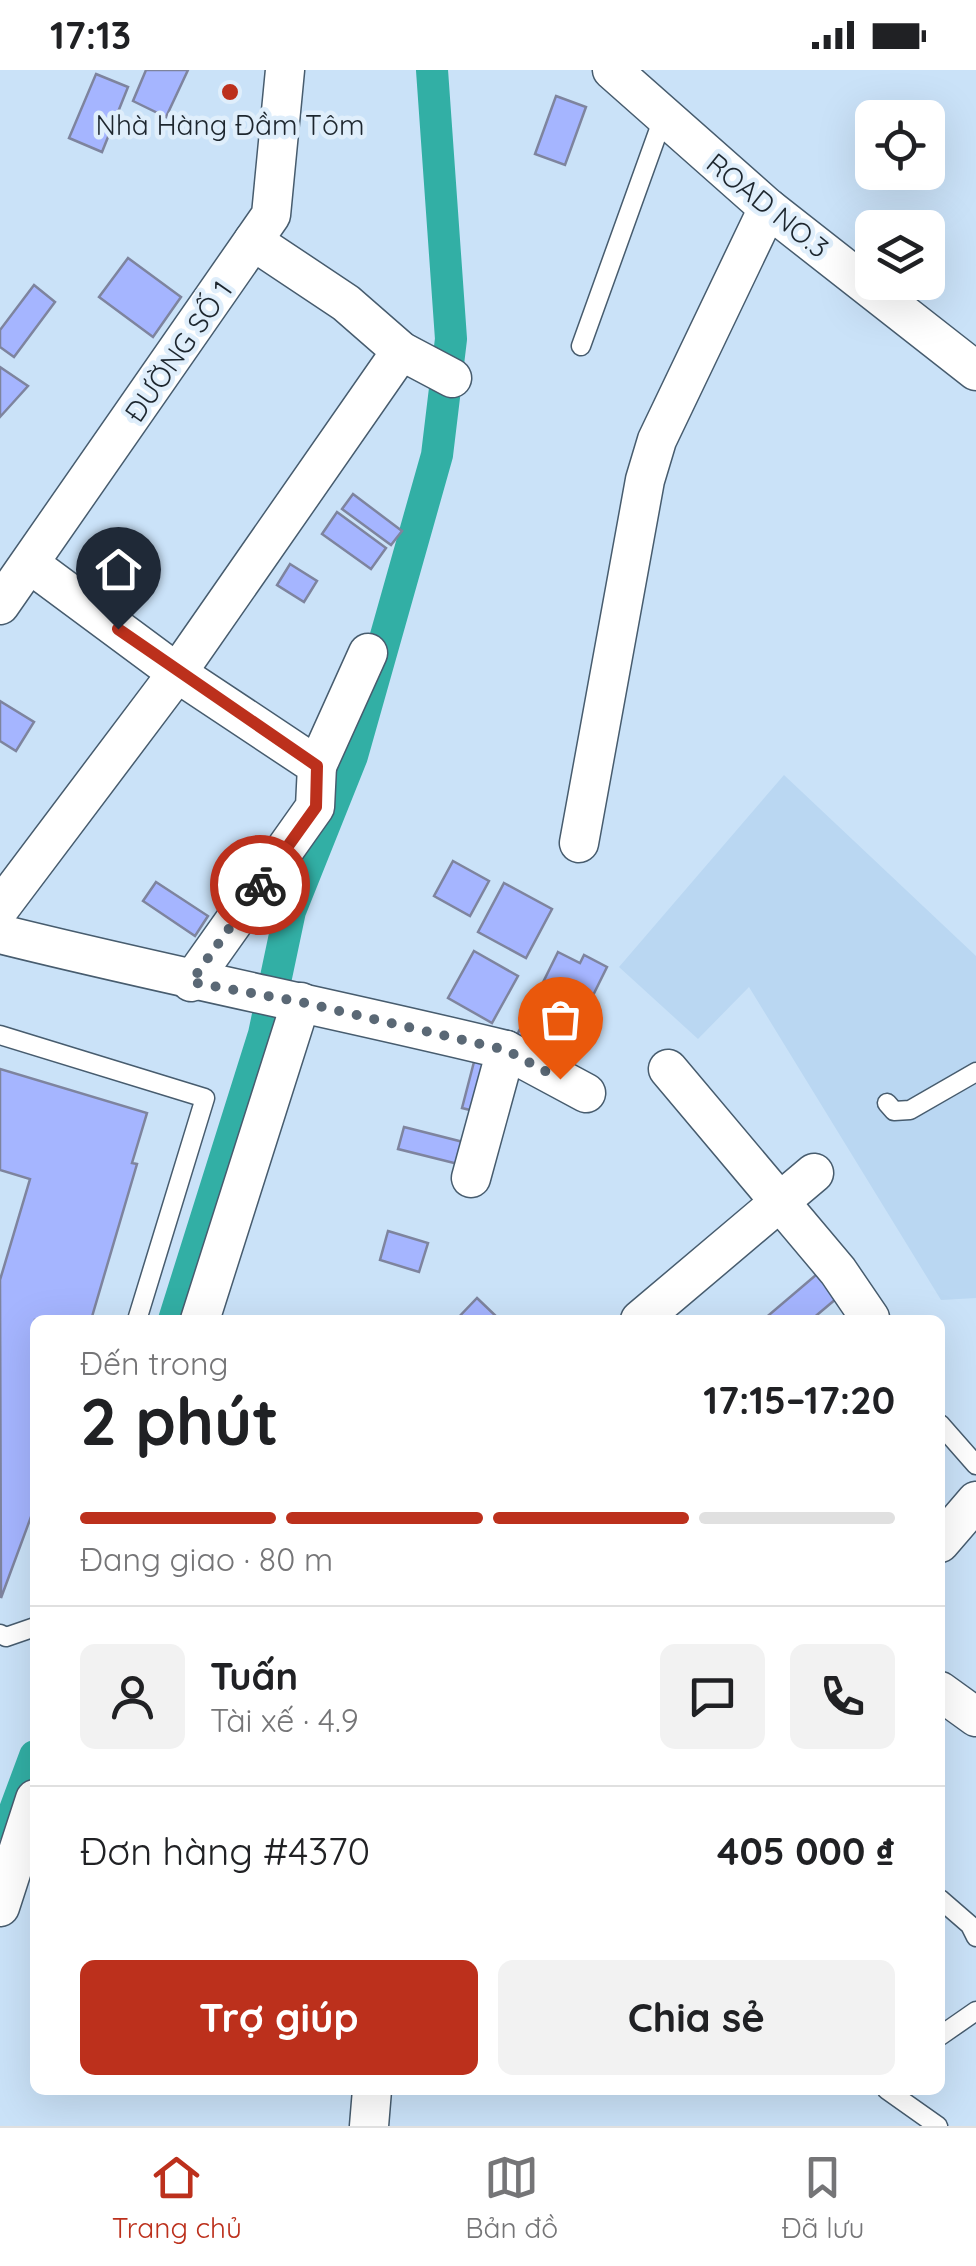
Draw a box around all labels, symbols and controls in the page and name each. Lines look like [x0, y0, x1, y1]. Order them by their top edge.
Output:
text: 17:13 [50, 11, 131, 59]
marker: Nhà Hàng Đầm Tôm [219, 81, 241, 103]
map controls [855, 100, 945, 300]
button: locate [855, 100, 945, 190]
place label: Nhà Hàng Đầm Tôm [96, 107, 364, 142]
street label: ROAD NO.3 [700, 145, 836, 265]
button: layers [855, 210, 945, 300]
street label: ĐƯỜNG SỐ 1 [117, 274, 239, 428]
pin [76, 527, 161, 630]
icon: home [91, 542, 146, 597]
courier [210, 835, 310, 935]
icon: bike [233, 858, 288, 913]
pin [518, 977, 603, 1080]
icon: bag [533, 992, 588, 1047]
text: Đến trong [80, 1343, 229, 1383]
text: 17:15–17:20 [703, 1376, 895, 1424]
text: 2 phút [80, 1380, 279, 1461]
text: Đang giao · 80 m [80, 1539, 333, 1579]
button: person [80, 1644, 185, 1749]
button: chat [660, 1644, 765, 1749]
button: phone [790, 1644, 895, 1749]
text: Tuấn [210, 1652, 298, 1700]
text: Tài xế · 4.9 [210, 1700, 359, 1740]
text: Đơn hàng #4370 [80, 1827, 370, 1875]
text: 405 000 ₫ [717, 1827, 895, 1875]
button: Trợ giúp [80, 1960, 478, 2075]
button: Chia sẻ [498, 1960, 895, 2075]
tab: Trang chủ [112, 2150, 242, 2245]
tab: Bản đồ [465, 2150, 558, 2245]
tab: Đã lưu [781, 2150, 864, 2245]

